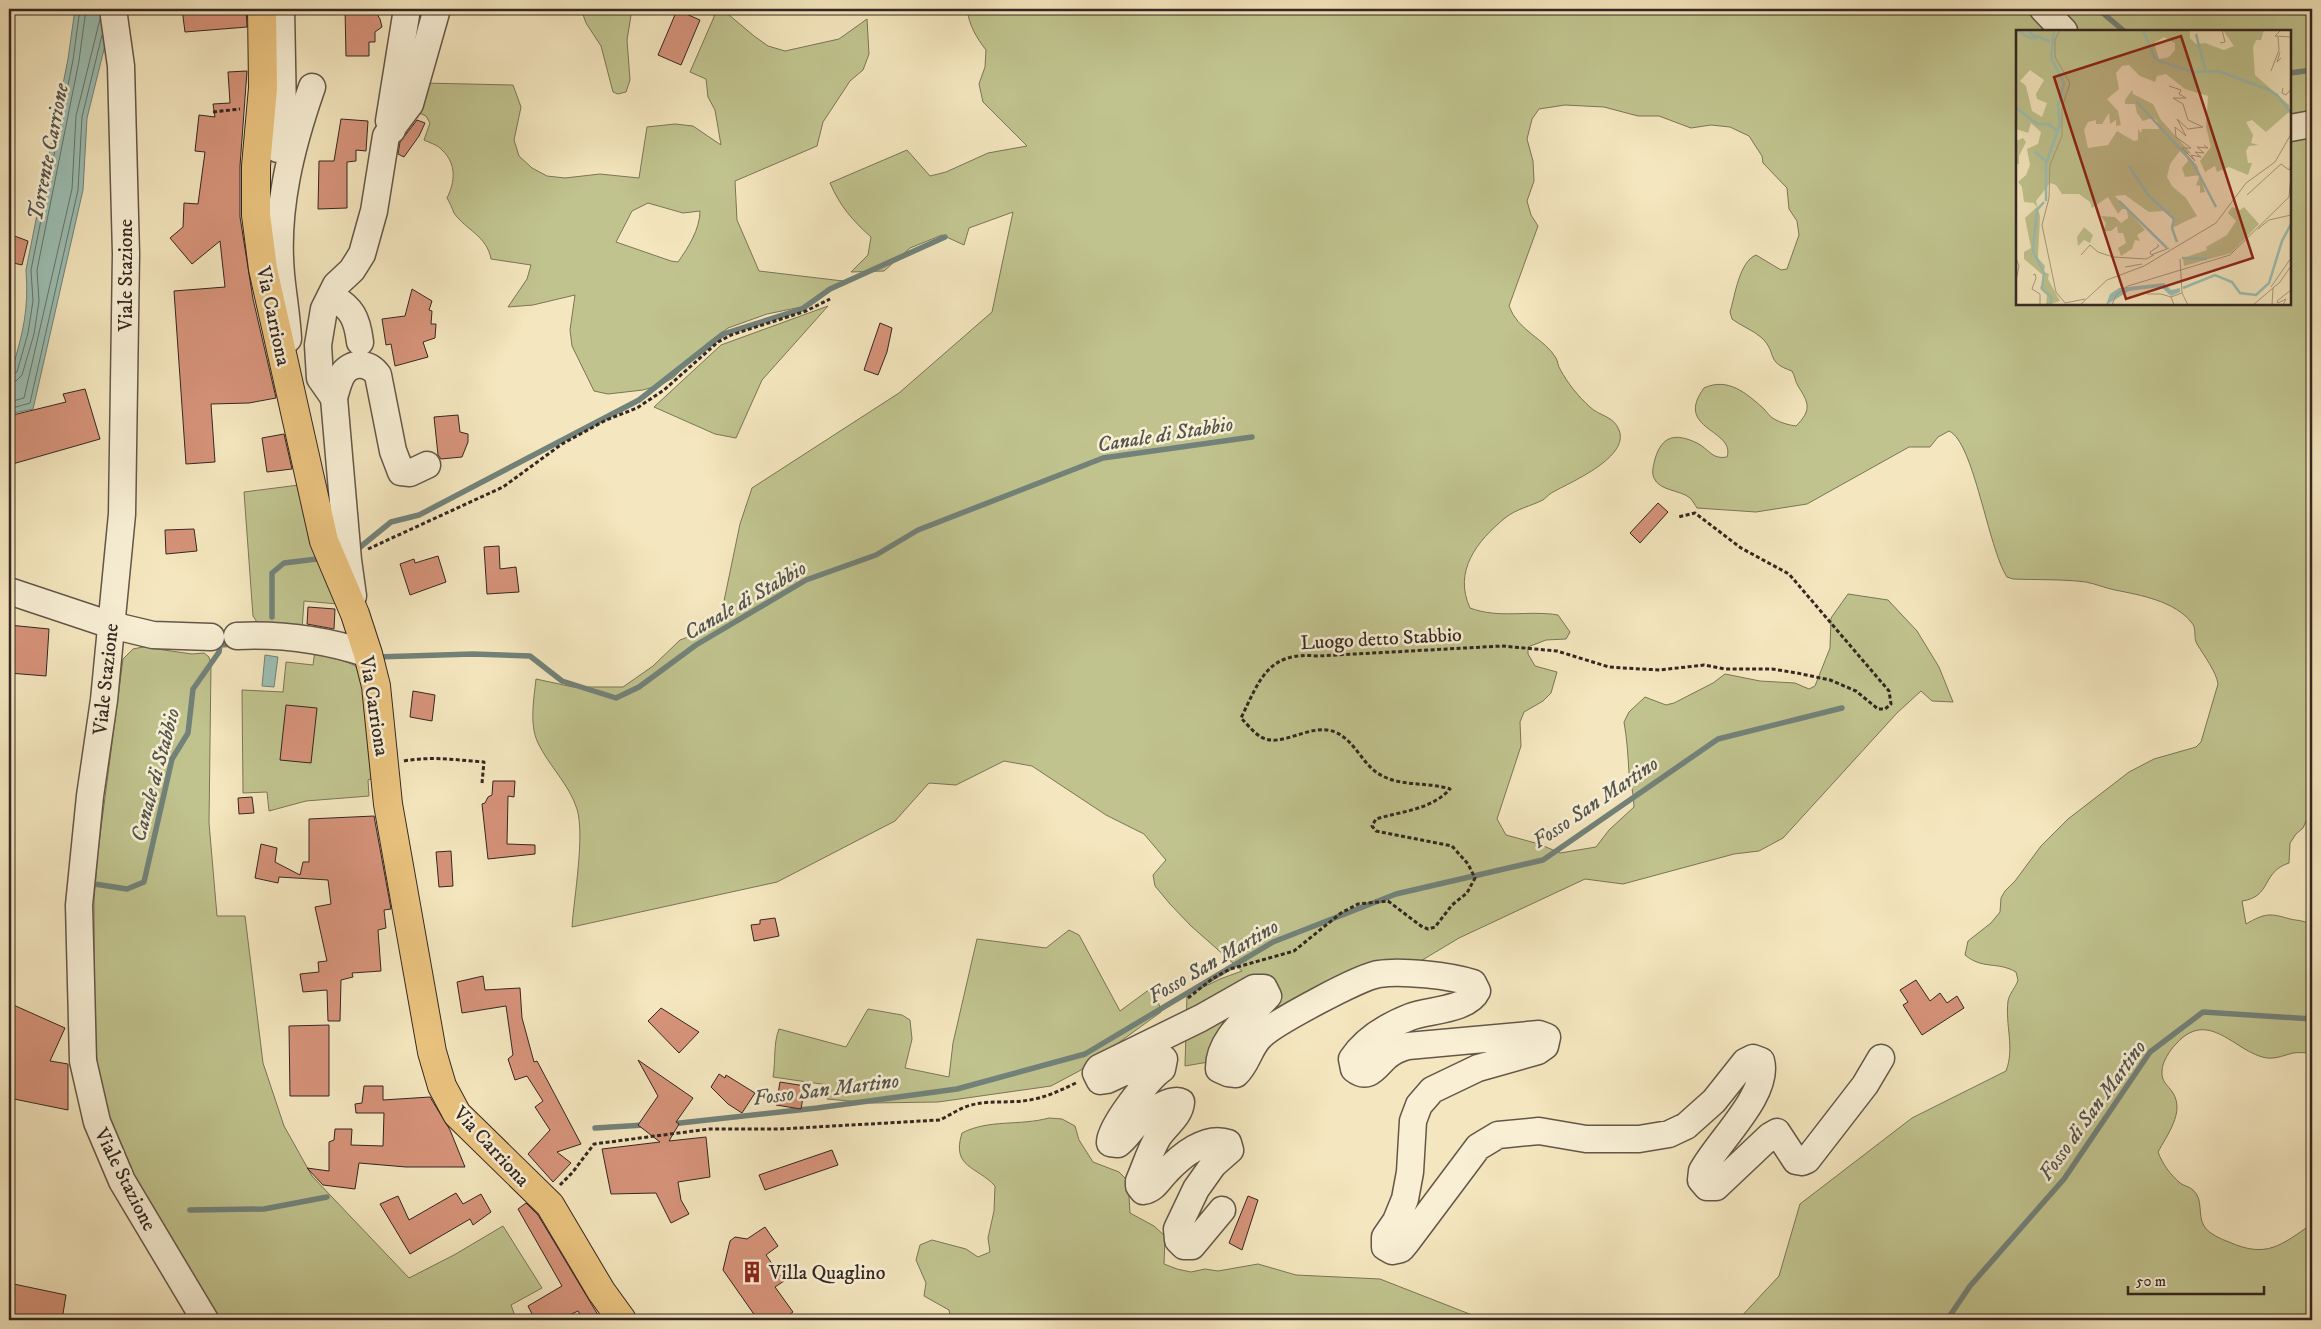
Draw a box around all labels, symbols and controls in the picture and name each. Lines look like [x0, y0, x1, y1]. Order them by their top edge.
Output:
inset map [2016, 30, 2291, 305]
water label: Torrente Carrione [23, 81, 75, 223]
street label: Viale Stazione [114, 219, 139, 332]
street label: Via Carriona [250, 263, 295, 369]
water label: Canale di Stabbio [1095, 411, 1235, 459]
water label: Canale di Stabbio [680, 555, 812, 646]
street label: Viale Stazione [88, 622, 125, 737]
street label: Luogo detto Stabbio [1300, 623, 1462, 656]
street label: Via Carriona [353, 653, 394, 759]
water label: Canale di Stabbio [126, 705, 186, 845]
water label: Fosso San Martino [1527, 751, 1664, 855]
water label: Fosso San Martino [1143, 914, 1284, 1010]
water label: Fosso di San Martino [2033, 1035, 2152, 1186]
water label: Fosso San Martino [752, 1068, 901, 1112]
street label: Via Carriona [447, 1101, 535, 1193]
street label: Viale Stazione [88, 1123, 161, 1235]
building icon: Villa Quaglino [739, 1259, 765, 1285]
place label: Villa Quaglino [768, 1261, 885, 1286]
scale bar [2128, 1264, 2265, 1296]
text: 50 m [2136, 1272, 2166, 1291]

